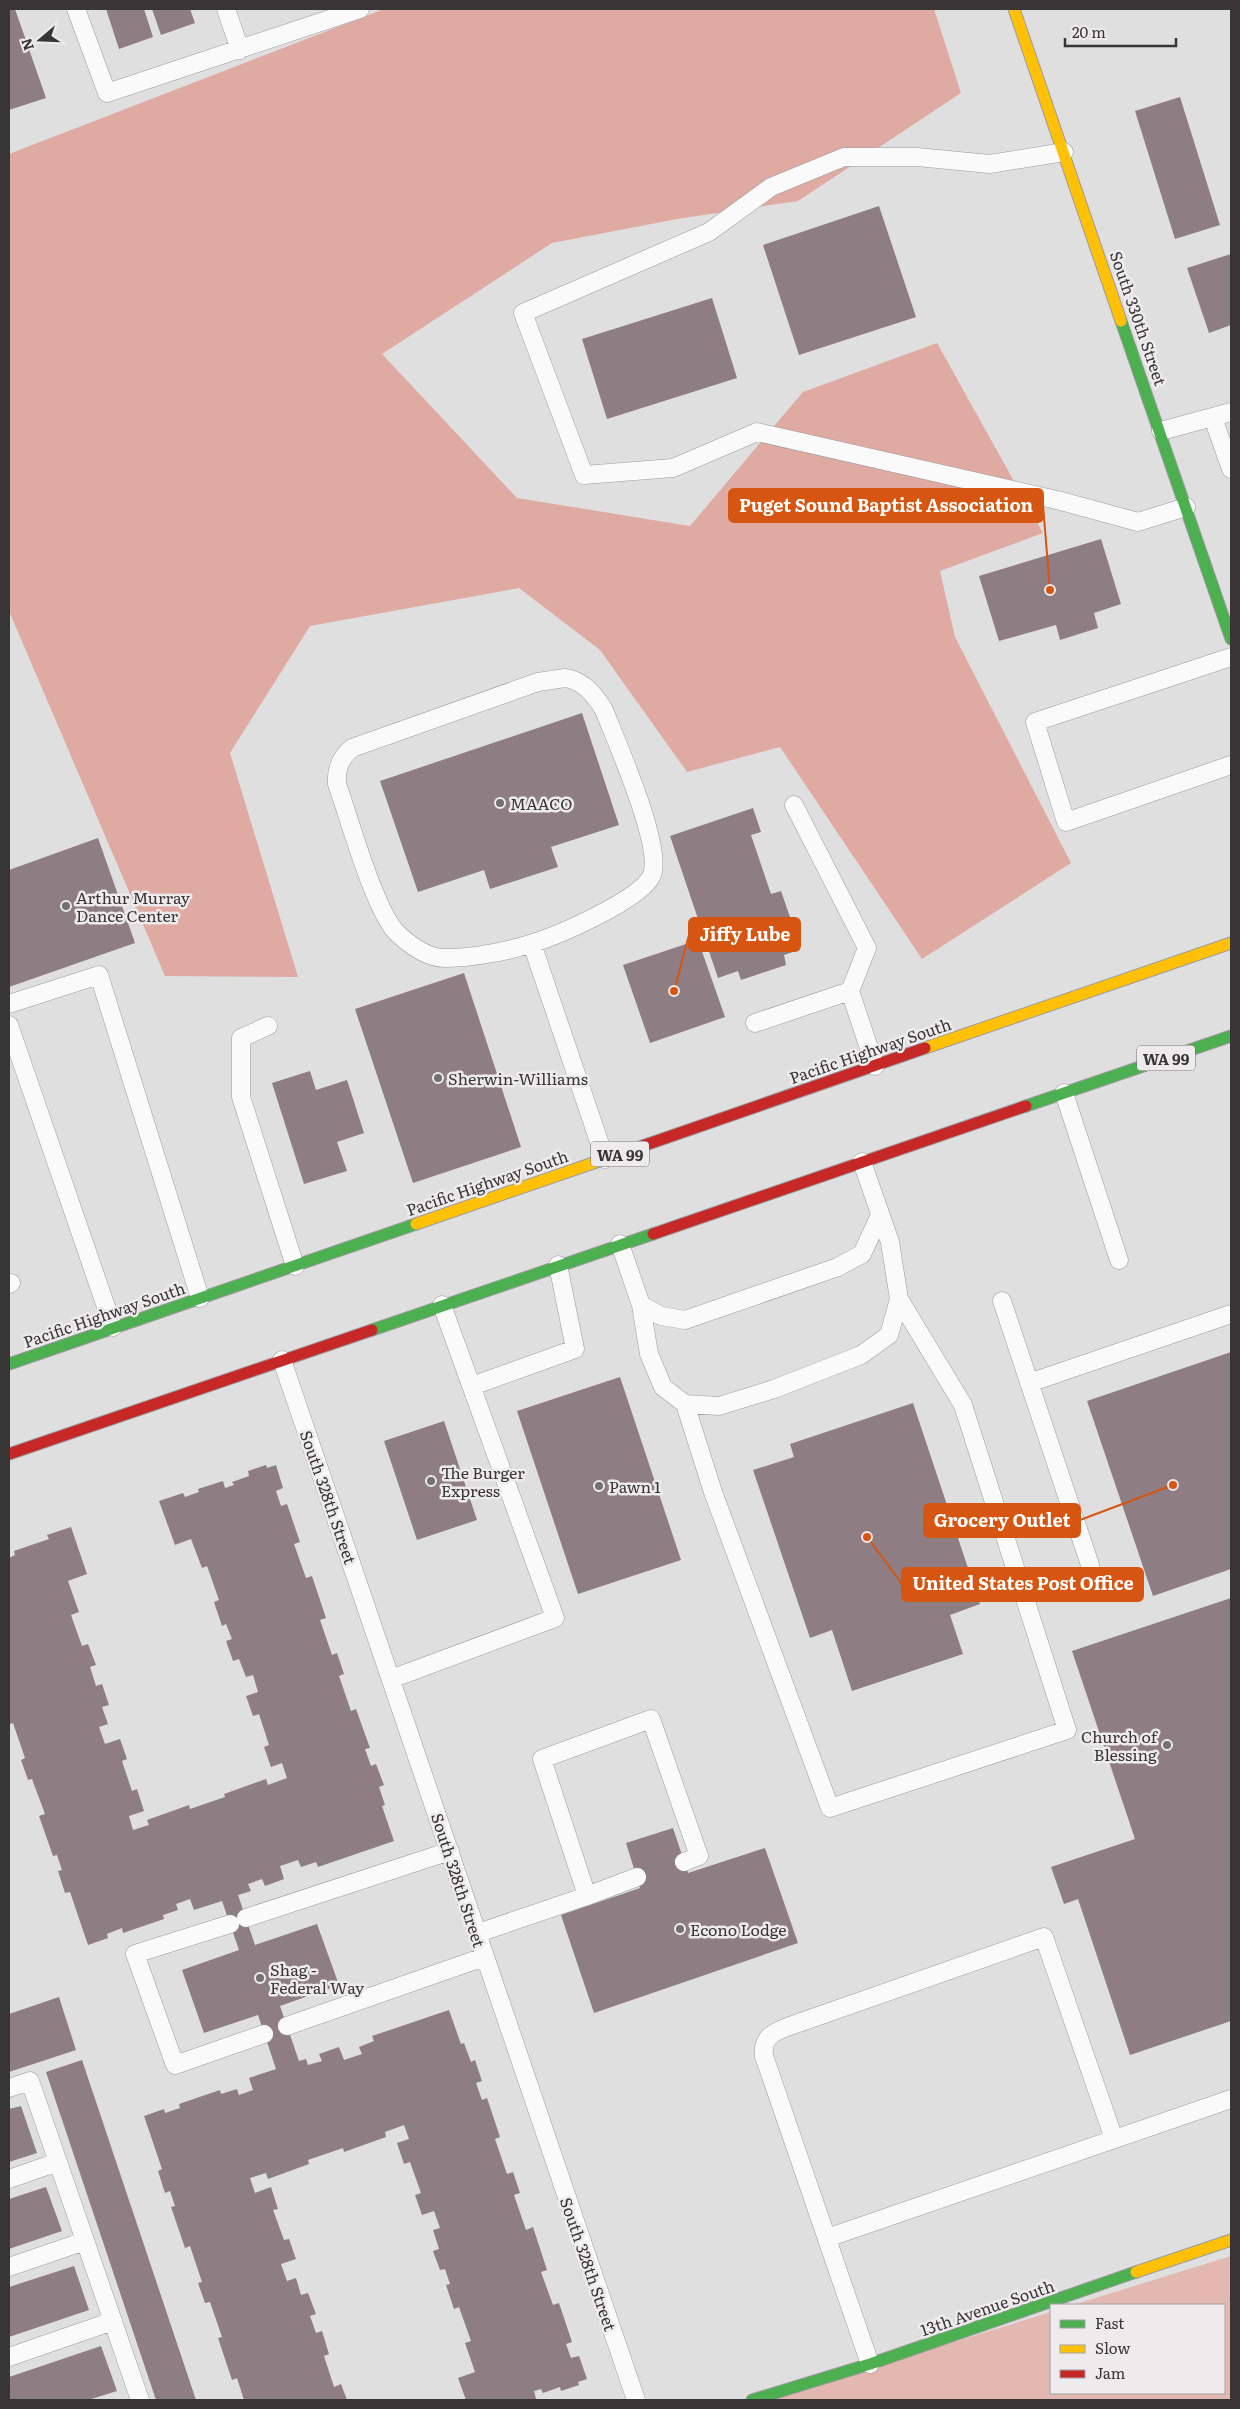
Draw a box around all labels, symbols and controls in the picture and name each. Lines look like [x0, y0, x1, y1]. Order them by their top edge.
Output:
north arrow [15, 15, 65, 65]
scale bar [1065, 15, 1176, 47]
text: 20 m [1072, 20, 1106, 43]
text: N [15, 36, 38, 53]
street label: South 330th Street [1105, 247, 1173, 389]
callout: Puget Sound Baptist Association [729, 489, 1043, 522]
text: Puget Sound Baptist Association [739, 491, 1034, 518]
place label: MAACO [510, 791, 572, 815]
marker: MAACO [494, 797, 506, 809]
place label: Arthur Murray Dance Center [76, 885, 191, 927]
marker: Arthur Murray Dance Center [60, 900, 72, 912]
callout: Jiffy Lube [689, 918, 800, 951]
text: Jiffy Lube [699, 920, 791, 947]
street label: Pacific Highway South [786, 1011, 955, 1089]
road number: WA 99 [1137, 1046, 1195, 1070]
place label: Sherwin-Williams [448, 1066, 588, 1090]
marker: Sherwin-Williams [432, 1072, 444, 1084]
road number: WA 99 [591, 1142, 649, 1166]
street label: Pacific Highway South [403, 1143, 572, 1221]
street label: Pacific Highway South [20, 1275, 189, 1353]
street label: South 328th Street [295, 1427, 363, 1568]
place label: The Burger Express [441, 1460, 525, 1502]
place label: Pawn 1 [609, 1474, 661, 1498]
marker: The Burger Express [425, 1475, 437, 1487]
marker: Pawn 1 [593, 1480, 605, 1492]
callout: Grocery Outlet [924, 1504, 1080, 1537]
text: Grocery Outlet [934, 1506, 1070, 1533]
callout: United States Post Office [902, 1568, 1143, 1601]
text: United States Post Office [912, 1569, 1134, 1596]
place label: Church of Blessing [1081, 1724, 1159, 1766]
marker: Church of Blessing [1161, 1739, 1173, 1751]
street label: South 328th Street [426, 1810, 492, 1951]
place label: Econo Lodge [690, 1917, 787, 1941]
marker: Econo Lodge [674, 1923, 686, 1935]
place label: Shag - Federal Way [270, 1957, 365, 1999]
marker: Shag - Federal Way [254, 1972, 266, 1984]
street label: South 328th Street [555, 2194, 623, 2335]
street label: 13th Avenue South [917, 2273, 1058, 2341]
legend [1050, 2304, 1225, 2394]
text: Fast [1095, 2311, 1124, 2334]
text: Slow [1095, 2336, 1130, 2359]
text: Jam [1095, 2361, 1126, 2384]

